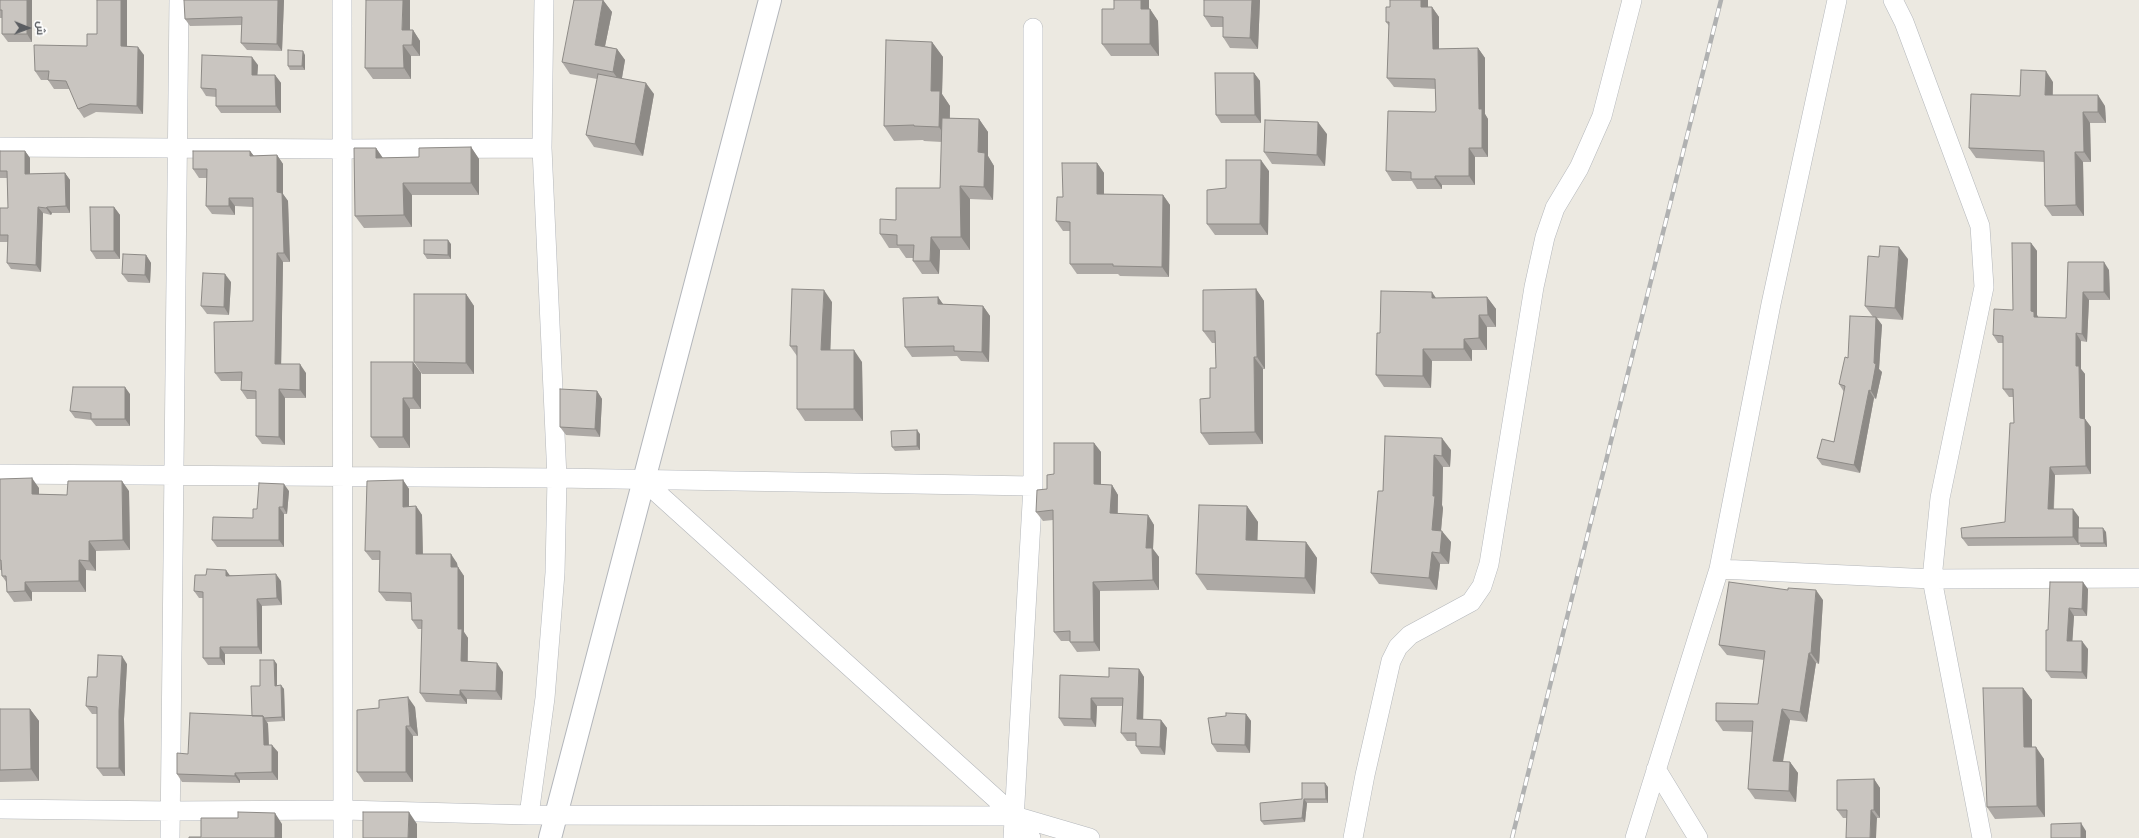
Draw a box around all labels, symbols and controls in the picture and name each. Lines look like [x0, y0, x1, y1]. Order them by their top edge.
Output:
north arrow [8, 8, 48, 48]
text: ش [34, 21, 47, 35]

